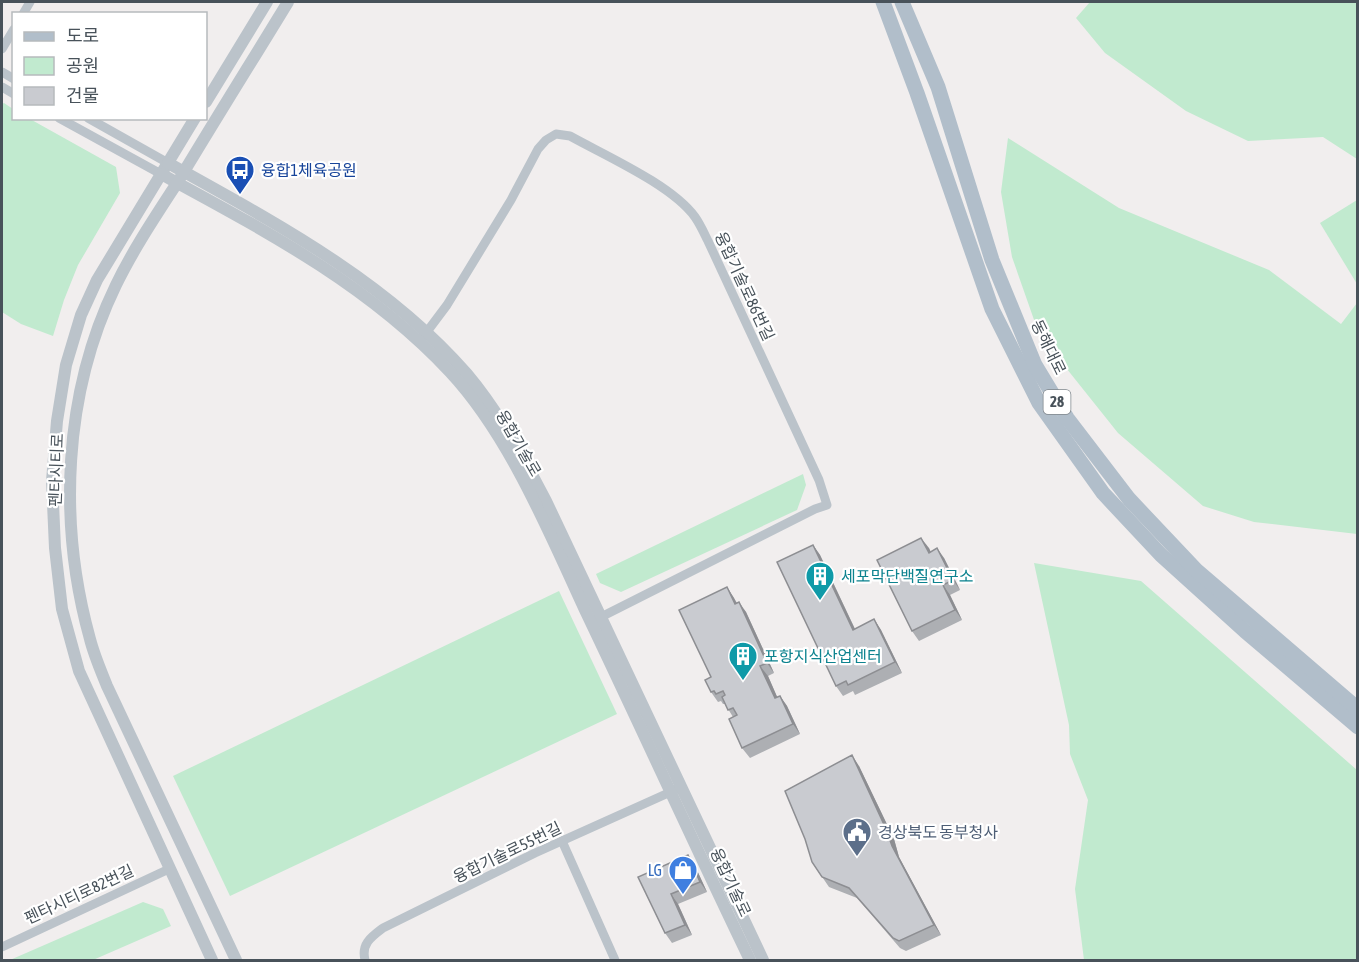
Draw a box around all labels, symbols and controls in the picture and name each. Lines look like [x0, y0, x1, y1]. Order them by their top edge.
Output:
legend [12, 12, 207, 120]
text: 도로 [66, 25, 99, 46]
text: 공원 [66, 55, 99, 76]
text: 건물 [66, 85, 99, 106]
bus stop icon: 융합1체육공원 [224, 154, 256, 196]
place label: 융합1체육공원 [261, 161, 357, 179]
street label: 융합기술로86번길 [712, 229, 778, 343]
street label: 동해대로 [1028, 317, 1070, 378]
road number: 28 [1044, 390, 1070, 414]
street label: 융합기술로 [493, 407, 545, 480]
street label: 펜타시티로 [46, 433, 66, 507]
building icon: 세포막단백질연구소 [804, 560, 836, 602]
place label: 세포막단백질연구소 [841, 567, 973, 585]
building icon: 포항지식산업센터 [727, 640, 759, 682]
place label: 포항지식산업센터 [764, 647, 882, 665]
public building icon: 경상북도 동부청사 [841, 816, 873, 858]
street label: 융합기술로55번길 [450, 818, 564, 886]
place label: 경상북도 동부청사 [878, 823, 998, 841]
street label: 융합기술로 [707, 845, 755, 919]
shop icon: LG [667, 854, 699, 896]
street label: 펜타시티로82번길 [22, 861, 136, 927]
place label: LG [648, 861, 662, 879]

